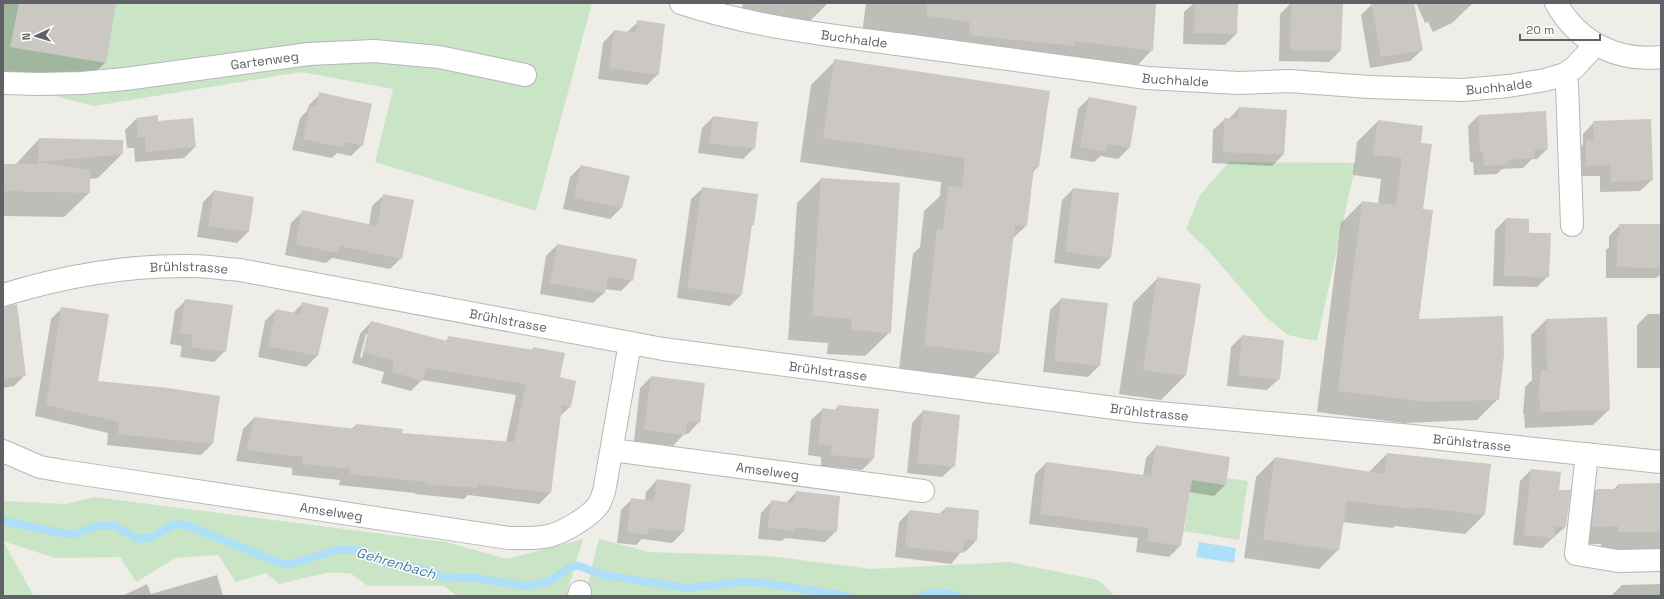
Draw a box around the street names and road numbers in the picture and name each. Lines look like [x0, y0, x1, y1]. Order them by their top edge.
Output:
street label: Buchhalde [820, 26, 888, 52]
street label: Gartenweg [229, 47, 300, 74]
street label: Buchhalde [1141, 69, 1209, 90]
street label: Buchhalde [1465, 74, 1534, 99]
street label: Brühlstrasse [149, 258, 229, 278]
street label: Brühlstrasse [468, 305, 548, 336]
street label: Brühlstrasse [788, 358, 868, 385]
street label: Brühlstrasse [1109, 400, 1189, 425]
street label: Brühlstrasse [1432, 430, 1512, 455]
street label: Amselweg [735, 458, 800, 484]
street label: Amselweg [299, 499, 364, 525]

